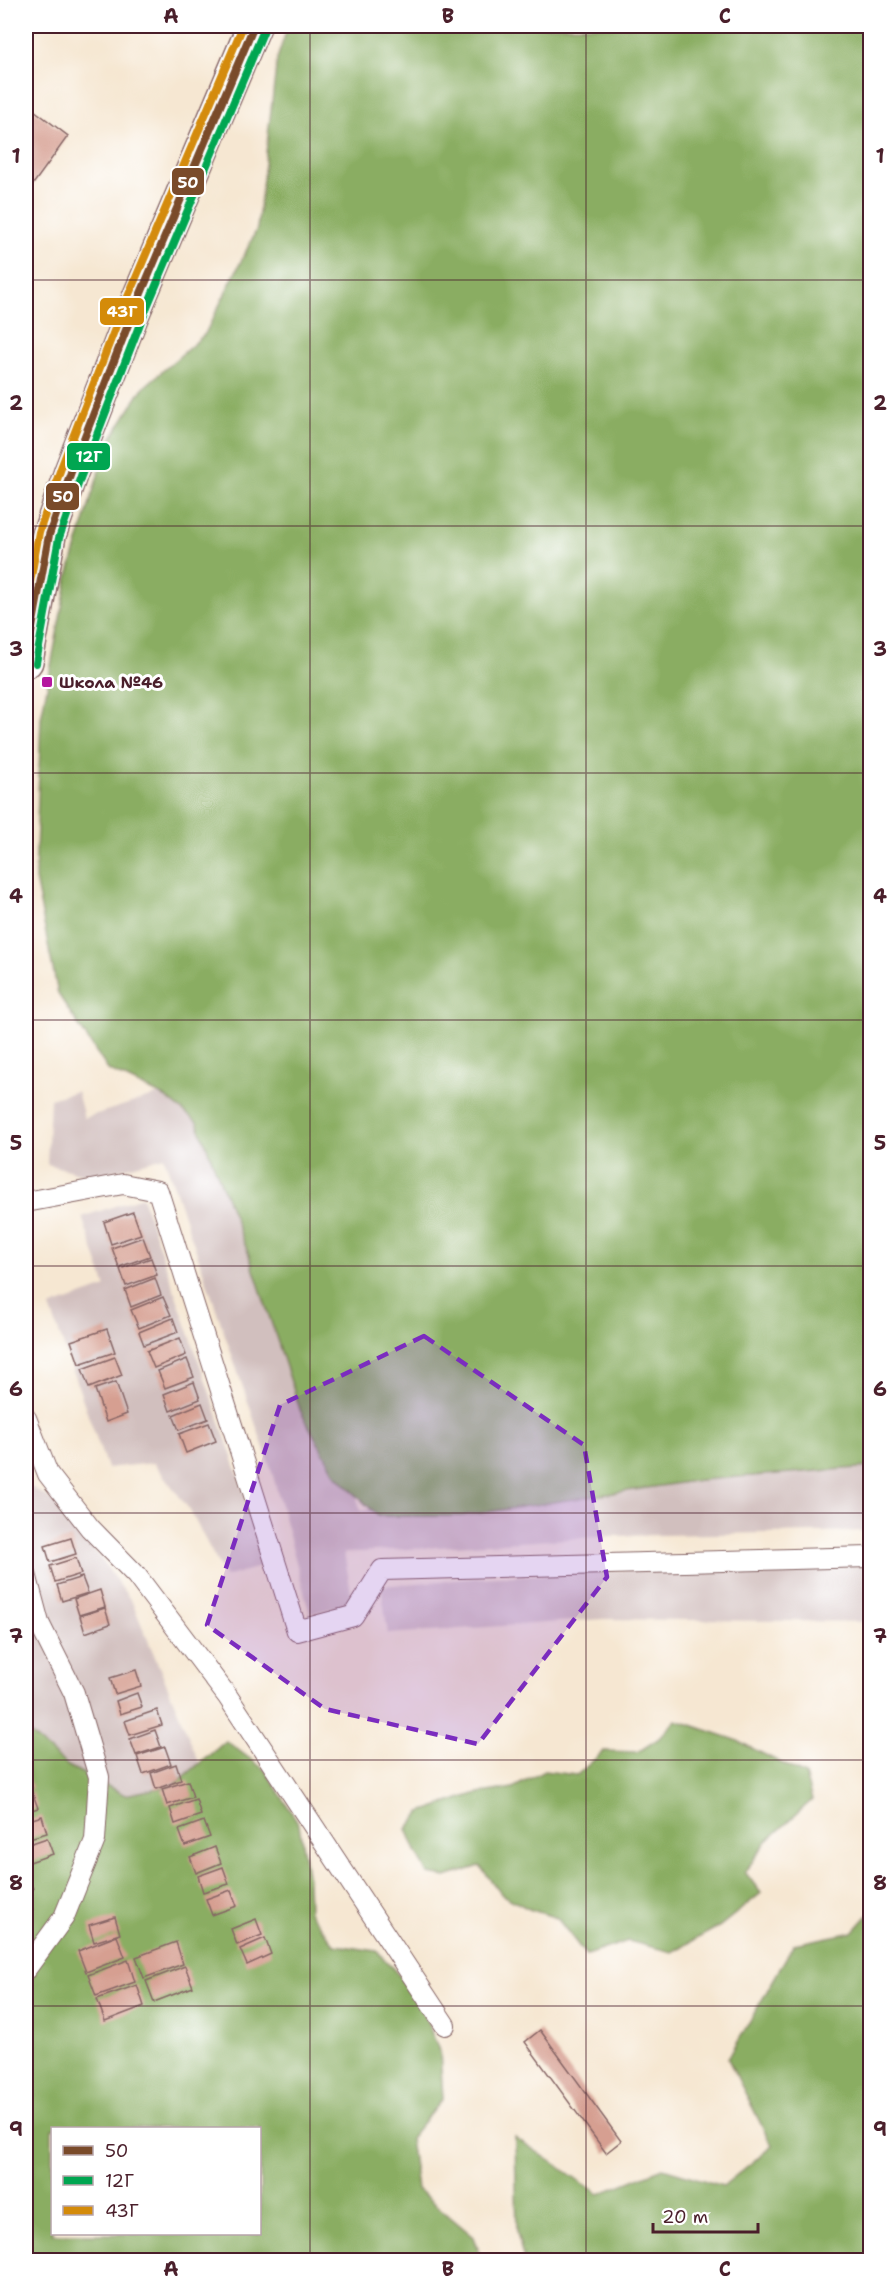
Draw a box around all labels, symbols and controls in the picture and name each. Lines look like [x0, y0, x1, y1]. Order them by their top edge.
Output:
text: A [163, 3, 179, 29]
text: B [442, 3, 454, 29]
text: C [719, 3, 731, 29]
text: 1 [11, 143, 21, 169]
text: 1 [875, 143, 885, 169]
line badge: 50 [171, 167, 205, 196]
text: 50 [177, 172, 199, 193]
line badge: 43Г [99, 297, 145, 326]
text: 43Г [107, 301, 138, 322]
text: 2 [9, 390, 23, 416]
text: 2 [873, 390, 887, 416]
line badge: 12Г [66, 442, 111, 471]
text: 12Г [75, 446, 103, 467]
line badge: 50 [45, 482, 80, 511]
text: 50 [52, 486, 74, 507]
text: 3 [9, 636, 23, 662]
text: 3 [873, 636, 887, 662]
place label: Школа №46 [59, 672, 163, 693]
marker: Школа №46 [40, 675, 54, 689]
text: 4 [9, 883, 23, 909]
text: 4 [873, 883, 887, 909]
text: 5 [10, 1130, 22, 1156]
text: 5 [874, 1130, 886, 1156]
text: 6 [9, 1376, 23, 1402]
text: 6 [873, 1376, 887, 1402]
text: 7 [9, 1623, 23, 1649]
text: 7 [873, 1623, 887, 1649]
text: 8 [9, 1870, 23, 1896]
text: 8 [873, 1870, 887, 1896]
text: 9 [9, 2116, 23, 2142]
text: 9 [873, 2116, 887, 2142]
legend [51, 2127, 261, 2235]
text: 50 [105, 2139, 128, 2163]
text: 12Г [105, 2169, 134, 2193]
scale bar [653, 2196, 758, 2234]
text: 43Г [105, 2199, 139, 2223]
text: 20 m [662, 2205, 708, 2229]
text: A [163, 2256, 179, 2282]
text: B [442, 2256, 454, 2282]
text: C [719, 2256, 731, 2282]

